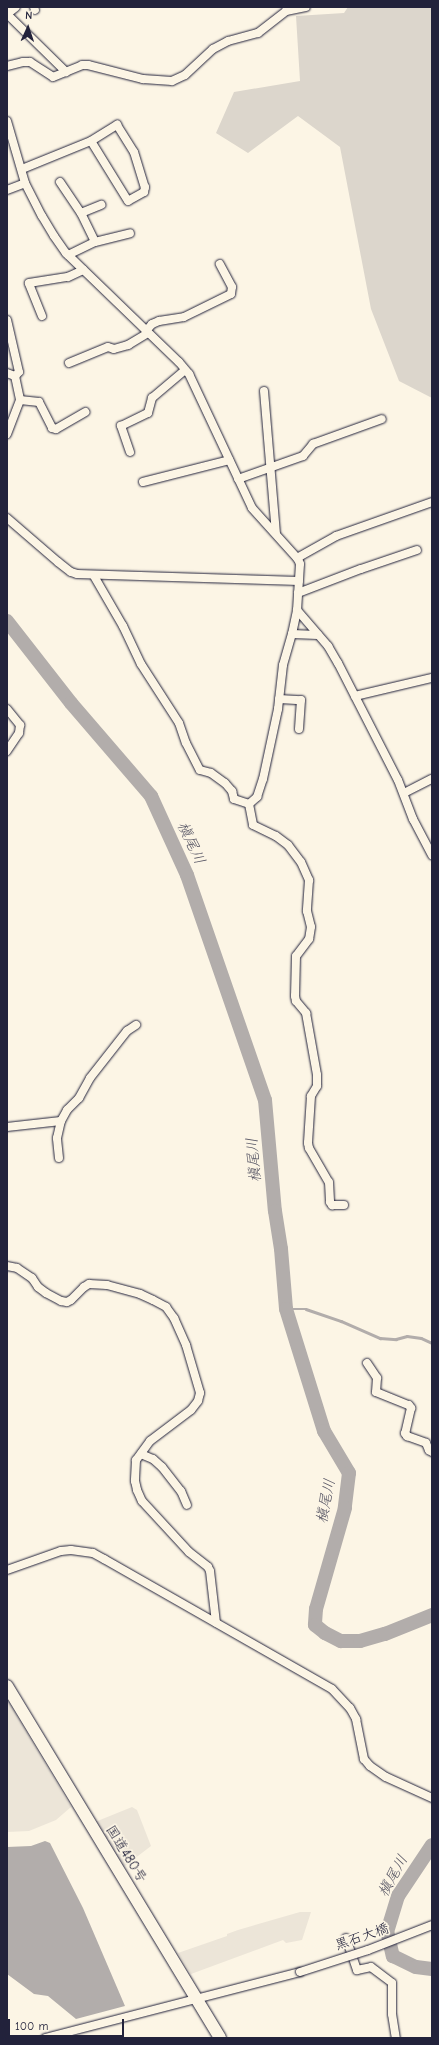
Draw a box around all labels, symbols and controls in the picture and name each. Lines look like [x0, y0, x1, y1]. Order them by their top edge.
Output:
north arrow [8, 8, 48, 48]
text: N [25, 9, 33, 22]
water label: 槇尾川 [173, 819, 209, 867]
water label: 槇尾川 [243, 1137, 265, 1183]
water label: 槇尾川 [313, 1477, 339, 1525]
street label: 国道480号 [102, 1822, 150, 1886]
water label: 槇尾川 [374, 1852, 412, 1900]
street label: 黒石大橋 [333, 1920, 391, 1954]
scale bar [10, 2011, 126, 2037]
text: 100 m [15, 2019, 48, 2033]

